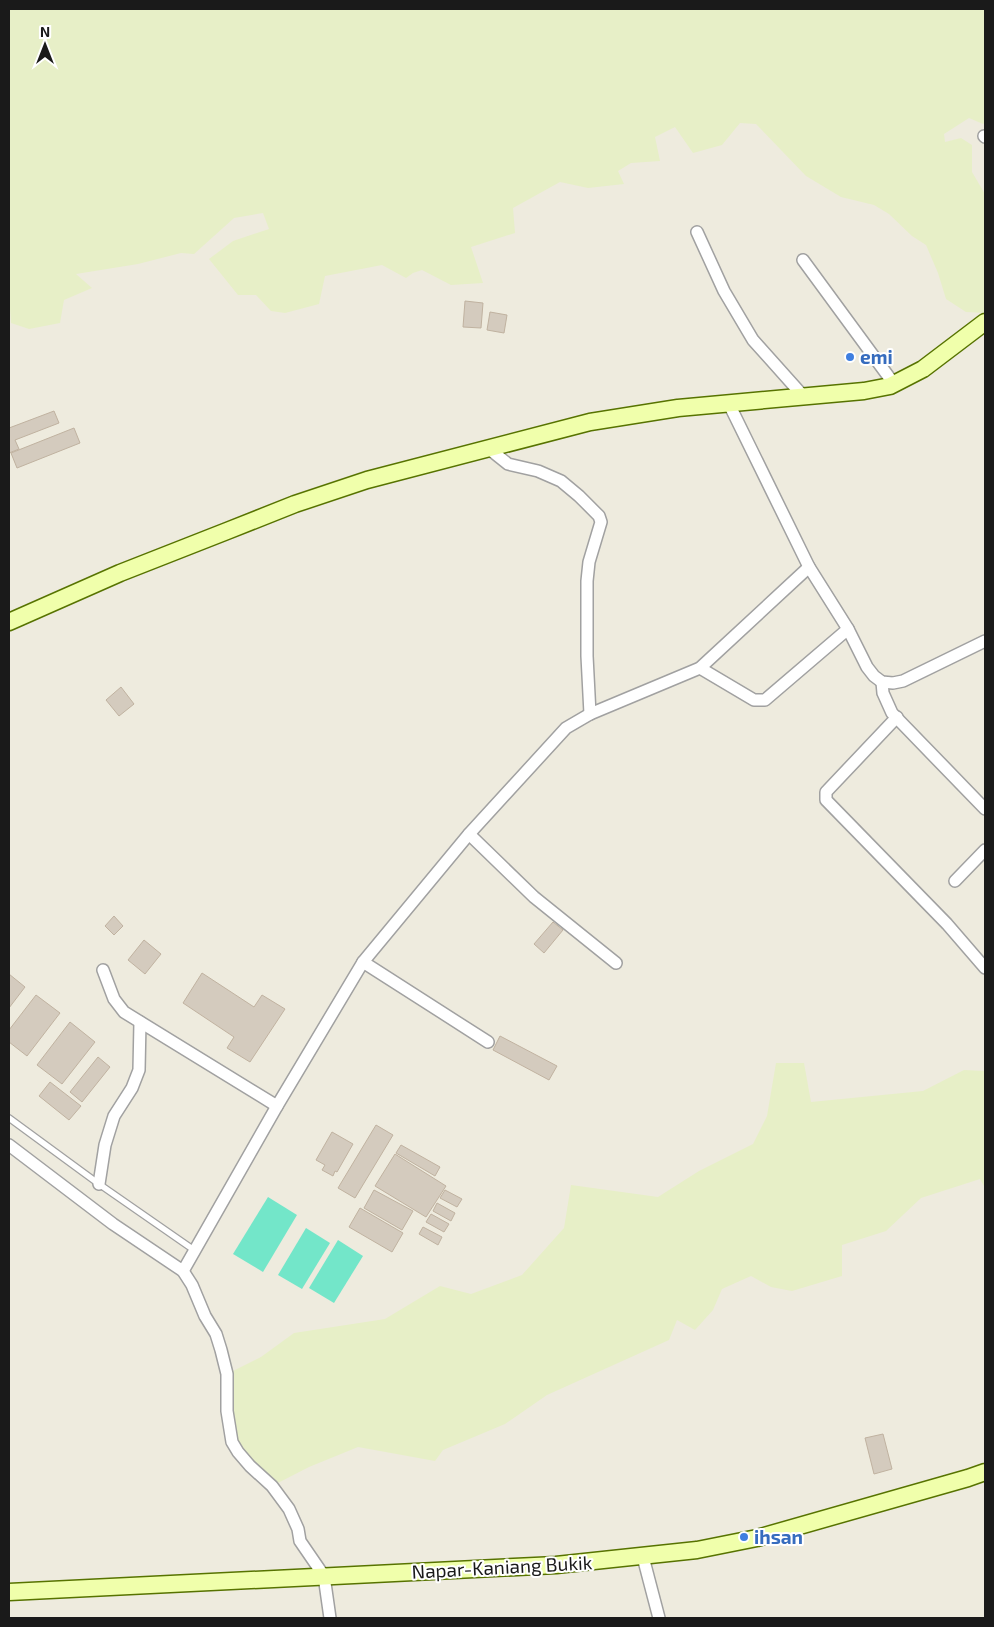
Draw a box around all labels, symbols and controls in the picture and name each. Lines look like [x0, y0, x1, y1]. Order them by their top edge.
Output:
north arrow [20, 20, 70, 70]
text: N [40, 23, 50, 40]
place label: emi [860, 345, 893, 368]
marker: emi [844, 351, 856, 363]
place label: ihsan [754, 1525, 803, 1548]
marker: ihsan [738, 1531, 750, 1543]
street label: Napar-Kaniang Bukik [411, 1550, 593, 1583]

